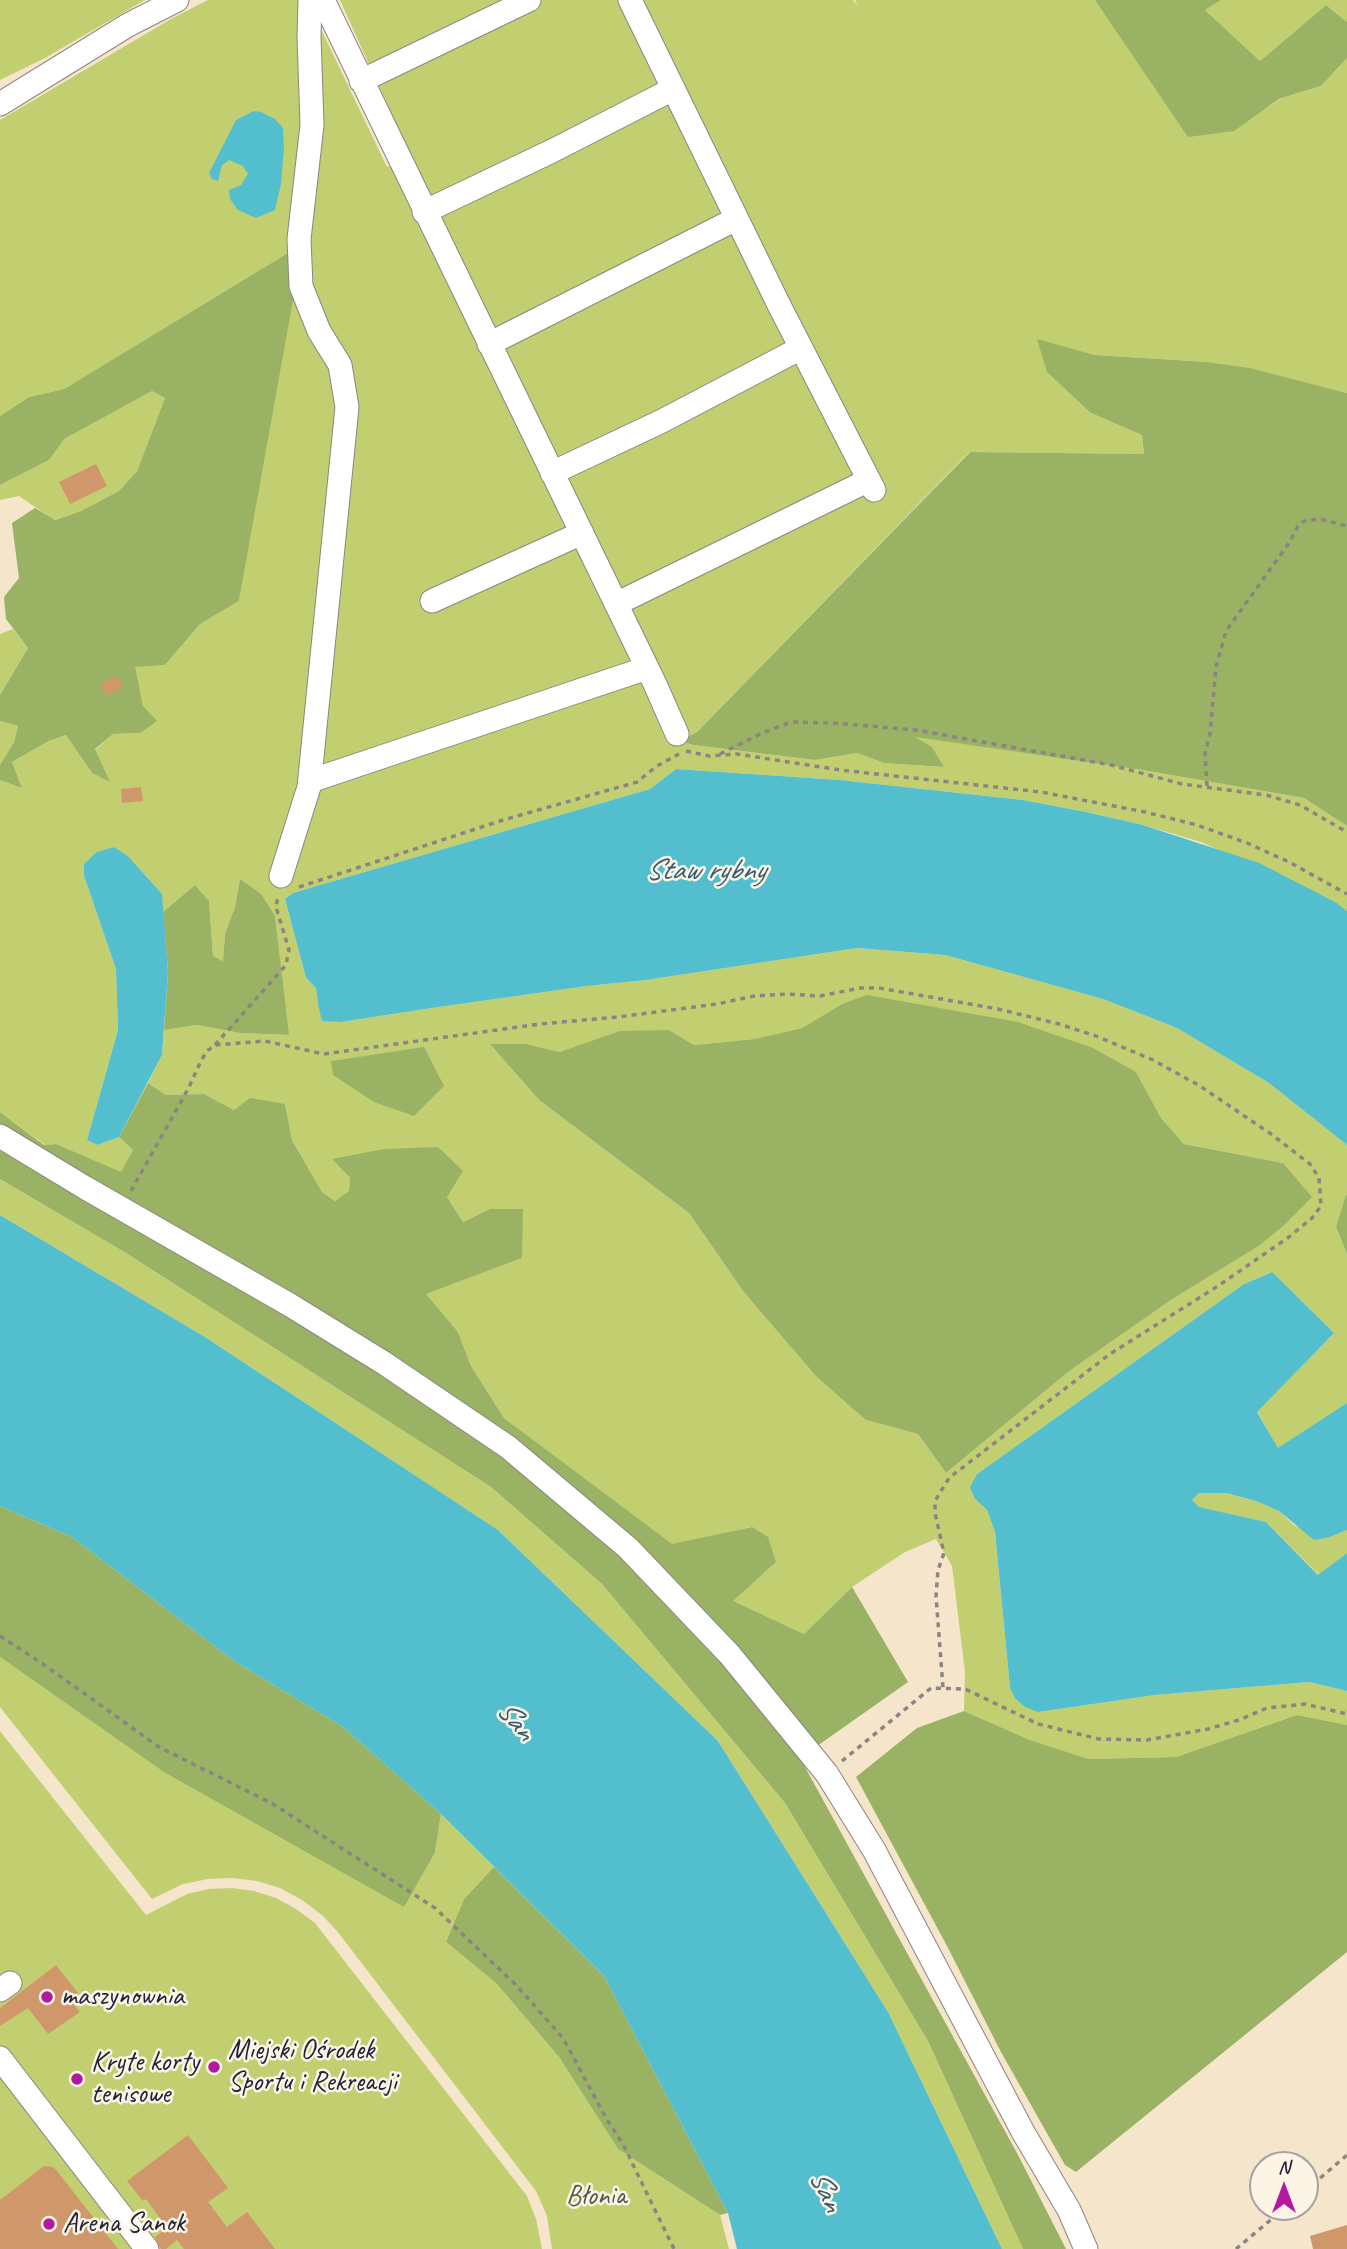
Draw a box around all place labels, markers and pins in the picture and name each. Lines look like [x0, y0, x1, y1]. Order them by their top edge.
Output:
place label: maszynownia [61, 1980, 184, 2014]
marker: maszynownia [39, 1989, 55, 2005]
place label: Miejski Ośrodek Sportu i Rekreacji [228, 2034, 397, 2100]
place label: Kryte korty tenisowe [91, 2046, 199, 2112]
marker: Miejski Ośrodek Sportu i Rekreacji [206, 2059, 222, 2075]
marker: Kryte korty tenisowe [69, 2071, 85, 2087]
place label: Arena Sanok [63, 2207, 185, 2241]
marker: Arena Sanok [41, 2216, 57, 2232]

